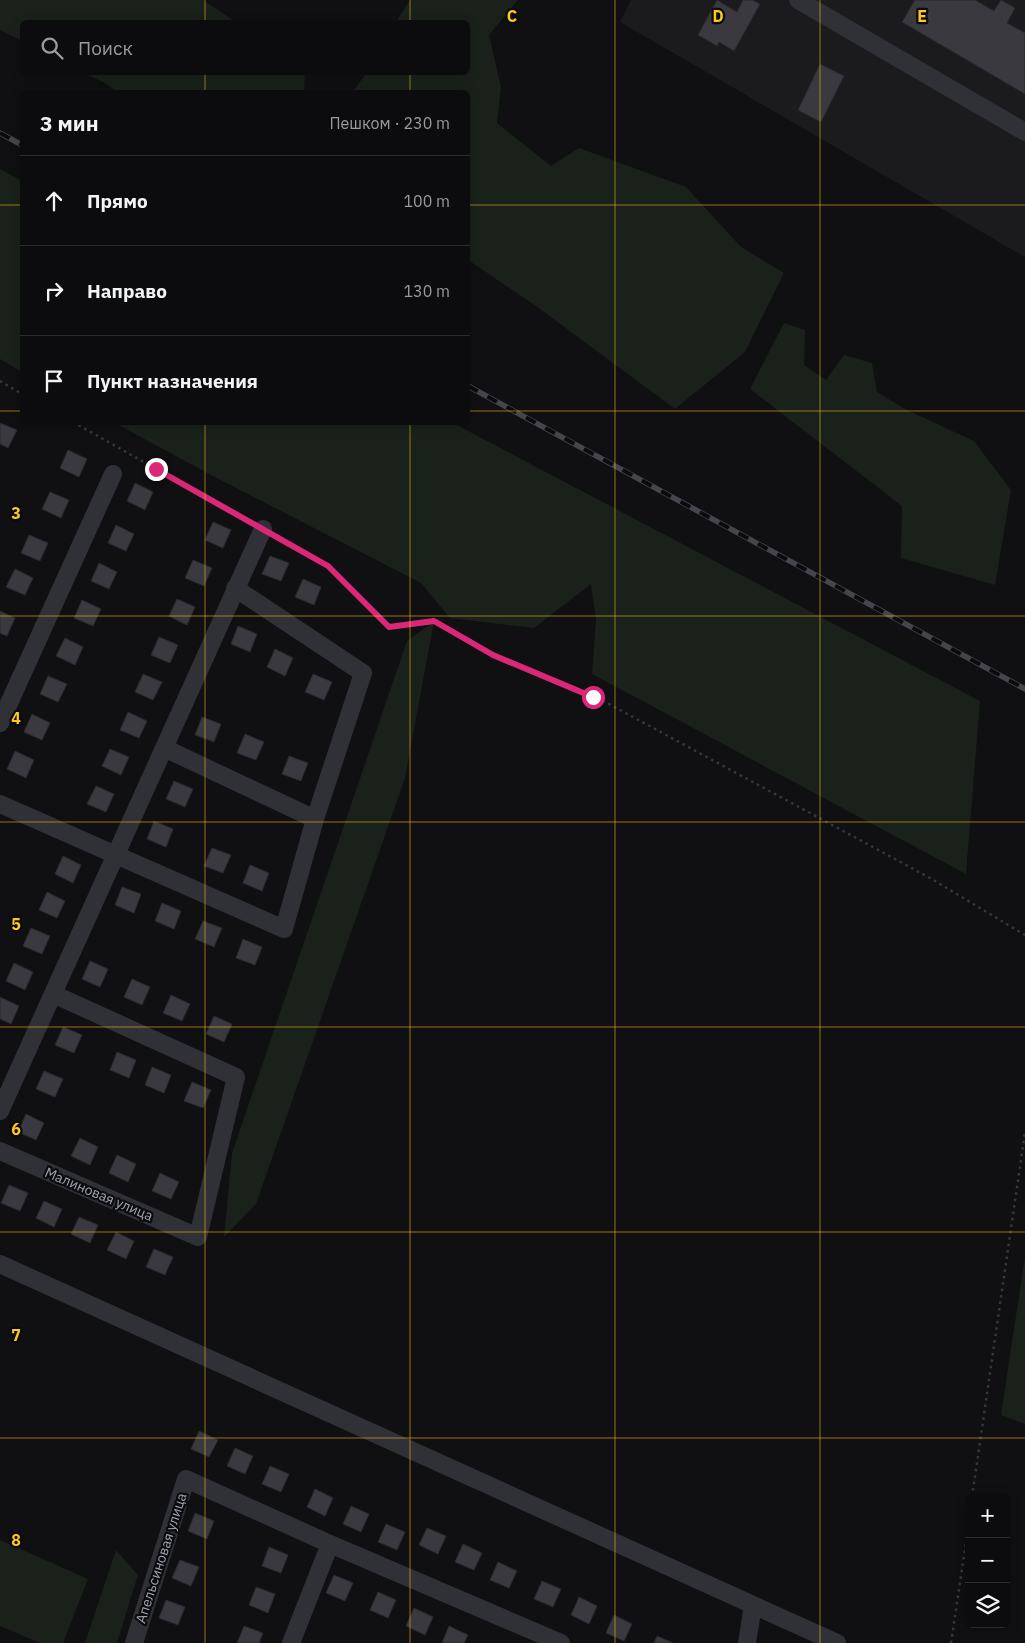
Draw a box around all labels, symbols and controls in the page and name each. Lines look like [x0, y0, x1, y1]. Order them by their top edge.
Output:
text: C [507, 6, 517, 26]
text: D [712, 6, 724, 26]
text: E [917, 6, 927, 26]
search box [20, 20, 470, 75]
icon: search [38, 34, 66, 62]
text: Поиск [78, 36, 133, 60]
text: 3 мин [40, 109, 99, 137]
text: Пешком · 230 m [329, 113, 450, 133]
icon: ahead [40, 187, 68, 215]
text: Прямо [87, 189, 148, 213]
text: 100 m [403, 191, 450, 211]
icon: right [40, 277, 68, 305]
text: Направо [87, 279, 167, 303]
text: 130 m [403, 281, 450, 301]
icon: arrive [40, 367, 68, 395]
text: Пункт назначения [87, 369, 258, 393]
route end [145, 458, 168, 481]
text: 3 [11, 503, 21, 523]
route start [582, 686, 605, 709]
text: 4 [11, 708, 21, 728]
text: 5 [11, 914, 21, 934]
text: 6 [11, 1119, 21, 1139]
street label: Малиновая улица [42, 1163, 156, 1225]
text: 7 [11, 1325, 21, 1345]
street label: Апельсиновая улица [131, 1490, 191, 1625]
map controls [965, 1493, 1010, 1628]
button: + [965, 1493, 1010, 1538]
text: 8 [11, 1530, 21, 1550]
button: − [965, 1538, 1010, 1583]
button: layers [965, 1583, 1010, 1628]

